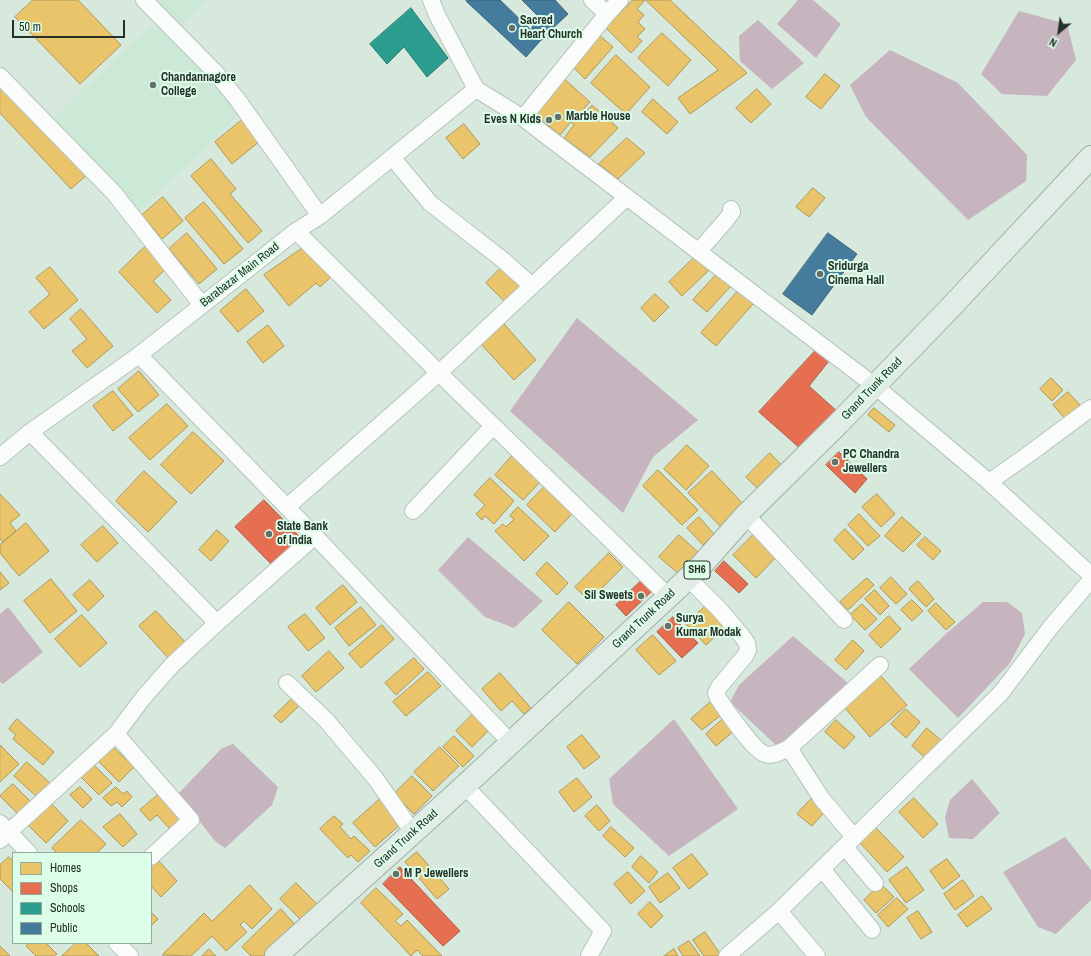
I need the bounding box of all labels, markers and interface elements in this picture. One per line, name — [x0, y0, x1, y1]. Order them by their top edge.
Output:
scale bar — [14, 12, 127, 38]
north arrow — [1039, 12, 1079, 52]
place label: Sacred Heart Church — [520, 14, 582, 42]
text: 50 m — [19, 19, 41, 35]
marker: Sacred Heart Church — [507, 23, 517, 33]
text: N — [1047, 35, 1059, 50]
place label: Chandannagore College — [161, 71, 236, 99]
marker: Chandannagore College — [148, 80, 158, 90]
place label: Marble House — [566, 110, 631, 124]
marker: Marble House — [553, 112, 563, 122]
place label: Eves N Kids — [484, 113, 541, 127]
marker: Eves N Kids — [544, 115, 554, 125]
street label: Barabazar Main Road — [198, 240, 282, 310]
place label: Sridurga Cinema Hall — [828, 260, 884, 288]
marker: Sridurga Cinema Hall — [815, 269, 825, 279]
street label: Grand Trunk Road — [839, 355, 905, 423]
place label: PC Chandra Jewellers — [843, 448, 899, 476]
marker: PC Chandra Jewellers — [830, 457, 840, 467]
place label: State Bank of India — [277, 520, 328, 548]
marker: State Bank of India — [264, 529, 274, 539]
road number: SH6 — [684, 561, 710, 579]
street label: Grand Trunk Road — [609, 586, 679, 652]
place label: Sil Sweets — [584, 589, 633, 603]
marker: Sil Sweets — [636, 591, 646, 601]
place label: Surya Kumar Modak — [676, 612, 741, 640]
marker: Surya Kumar Modak — [663, 621, 673, 631]
street label: Grand Trunk Road — [371, 807, 441, 871]
legend — [12, 852, 152, 944]
text: Homes — [50, 860, 81, 876]
place label: M P Jewellers — [404, 867, 469, 881]
marker: M P Jewellers — [391, 869, 401, 879]
text: Shops — [50, 880, 78, 896]
text: Schools — [50, 900, 85, 916]
text: Public — [50, 920, 77, 936]

